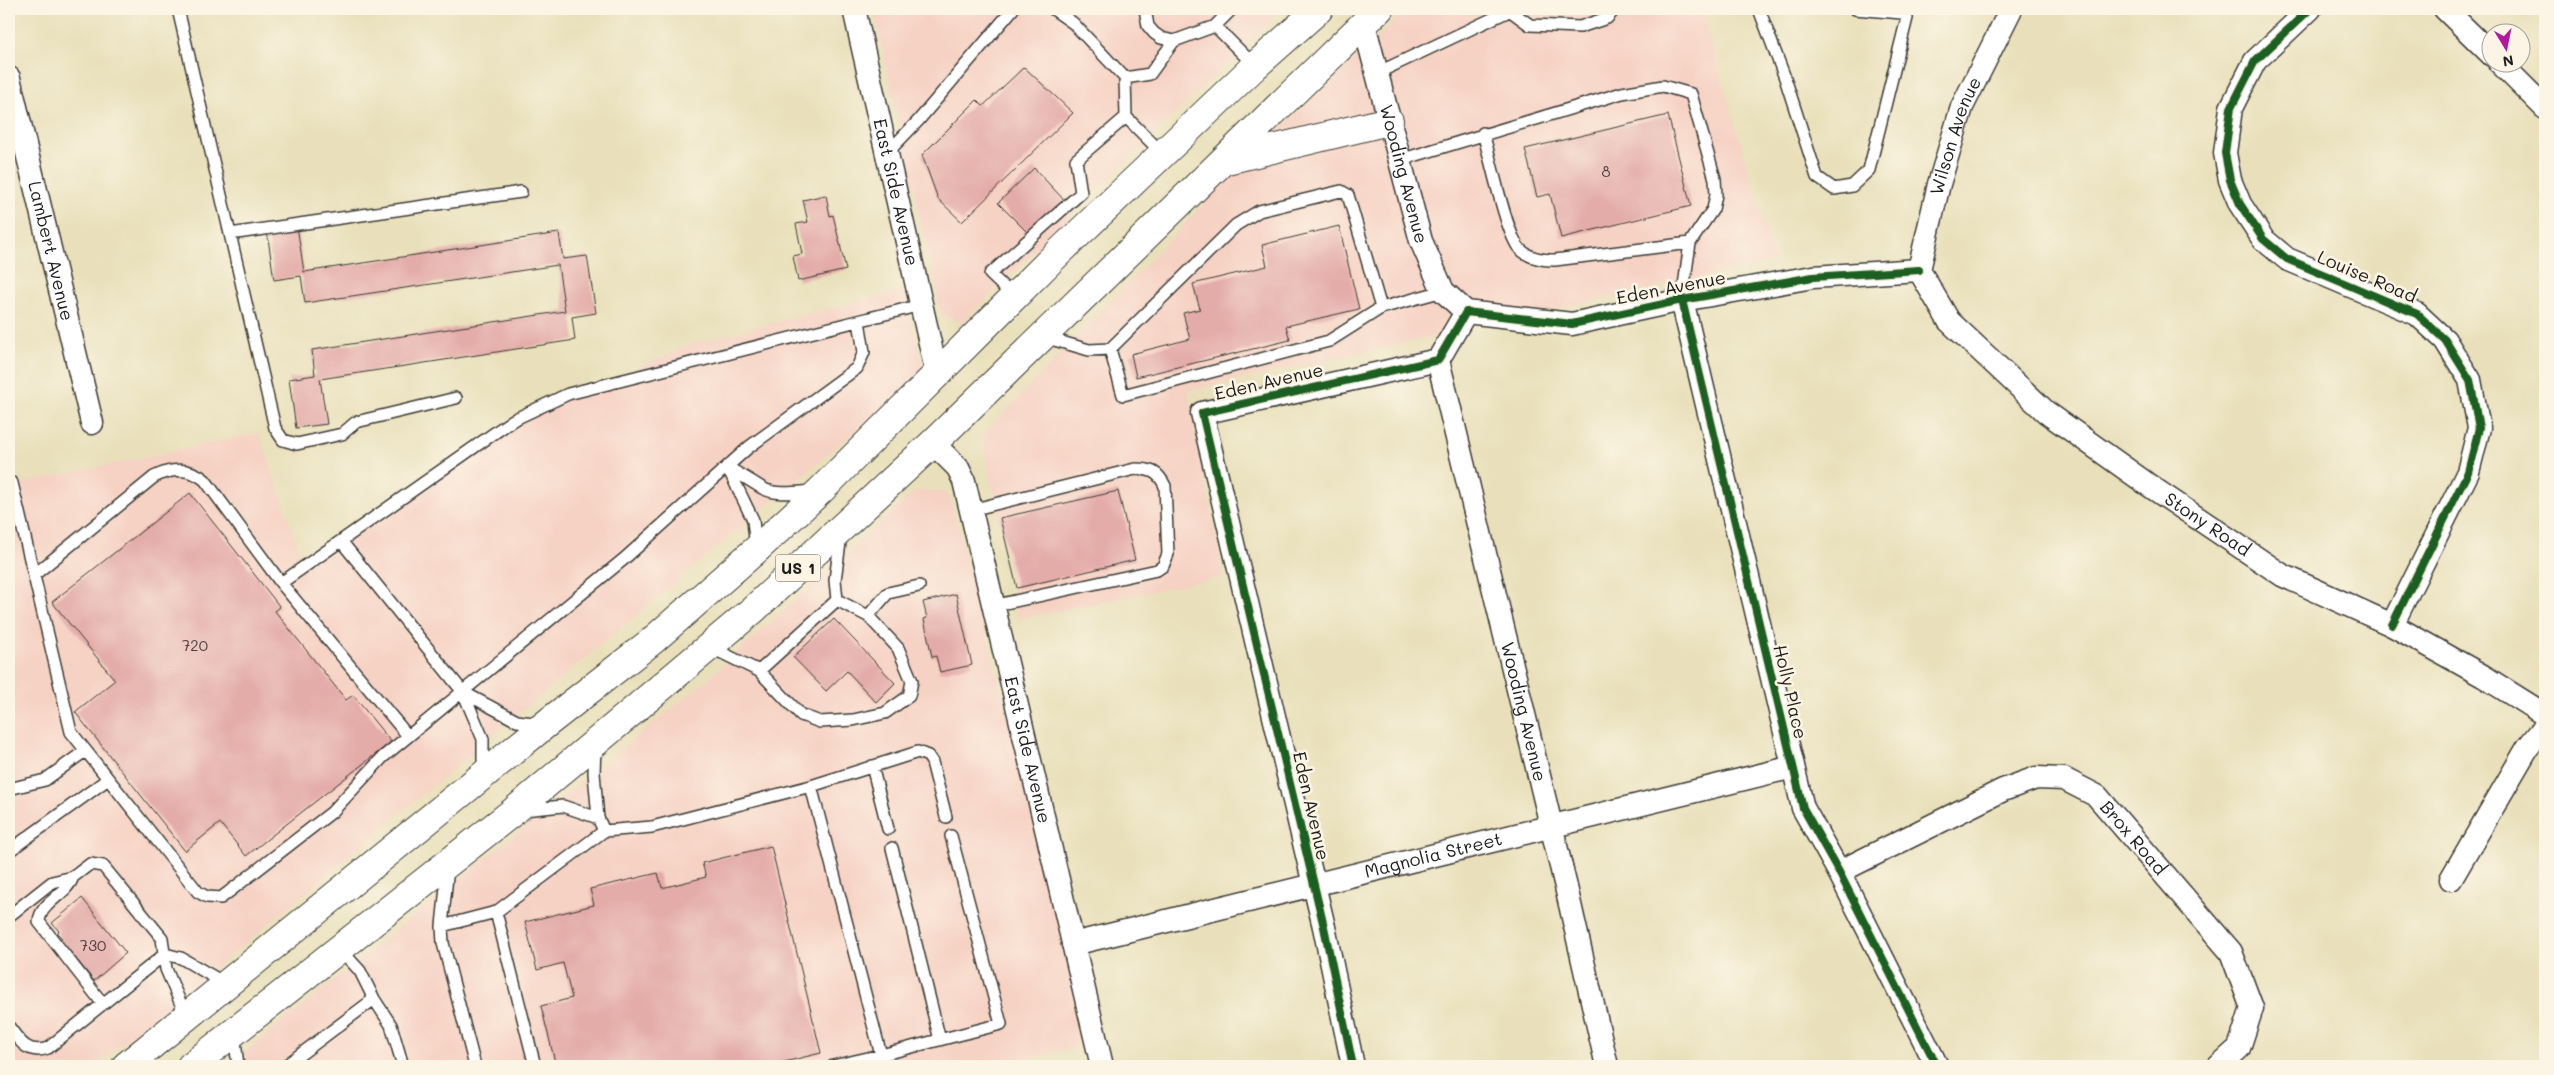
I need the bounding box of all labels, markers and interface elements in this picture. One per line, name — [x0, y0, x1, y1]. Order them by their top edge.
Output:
north arrow — [2482, 22, 2532, 72]
text: N — [2501, 51, 2515, 72]
street label: Wilson Avenue — [1924, 73, 1986, 197]
street label: Wooding Avenue — [1375, 102, 1434, 246]
street label: East Side Avenue — [868, 116, 925, 268]
house number: 8 — [1601, 161, 1611, 181]
street label: Lambert Avenue — [23, 179, 80, 323]
street label: Louise Road — [2314, 244, 2421, 308]
street label: Eden Avenue — [1614, 265, 1728, 309]
street label: Eden Avenue — [1212, 357, 1325, 405]
street label: Stony Road — [2160, 486, 2256, 561]
road number: US 1 — [776, 554, 820, 582]
house number: 720 — [182, 635, 208, 655]
street label: Wooding Avenue — [1496, 639, 1553, 784]
street label: Holly Place — [1768, 642, 1813, 741]
street label: East Side Avenue — [999, 674, 1057, 826]
street label: Eden Avenue — [1288, 749, 1336, 862]
street label: Brox Road — [2095, 795, 2173, 880]
street label: Magnolia Street — [1362, 826, 1504, 883]
house number: 730 — [80, 935, 106, 955]

